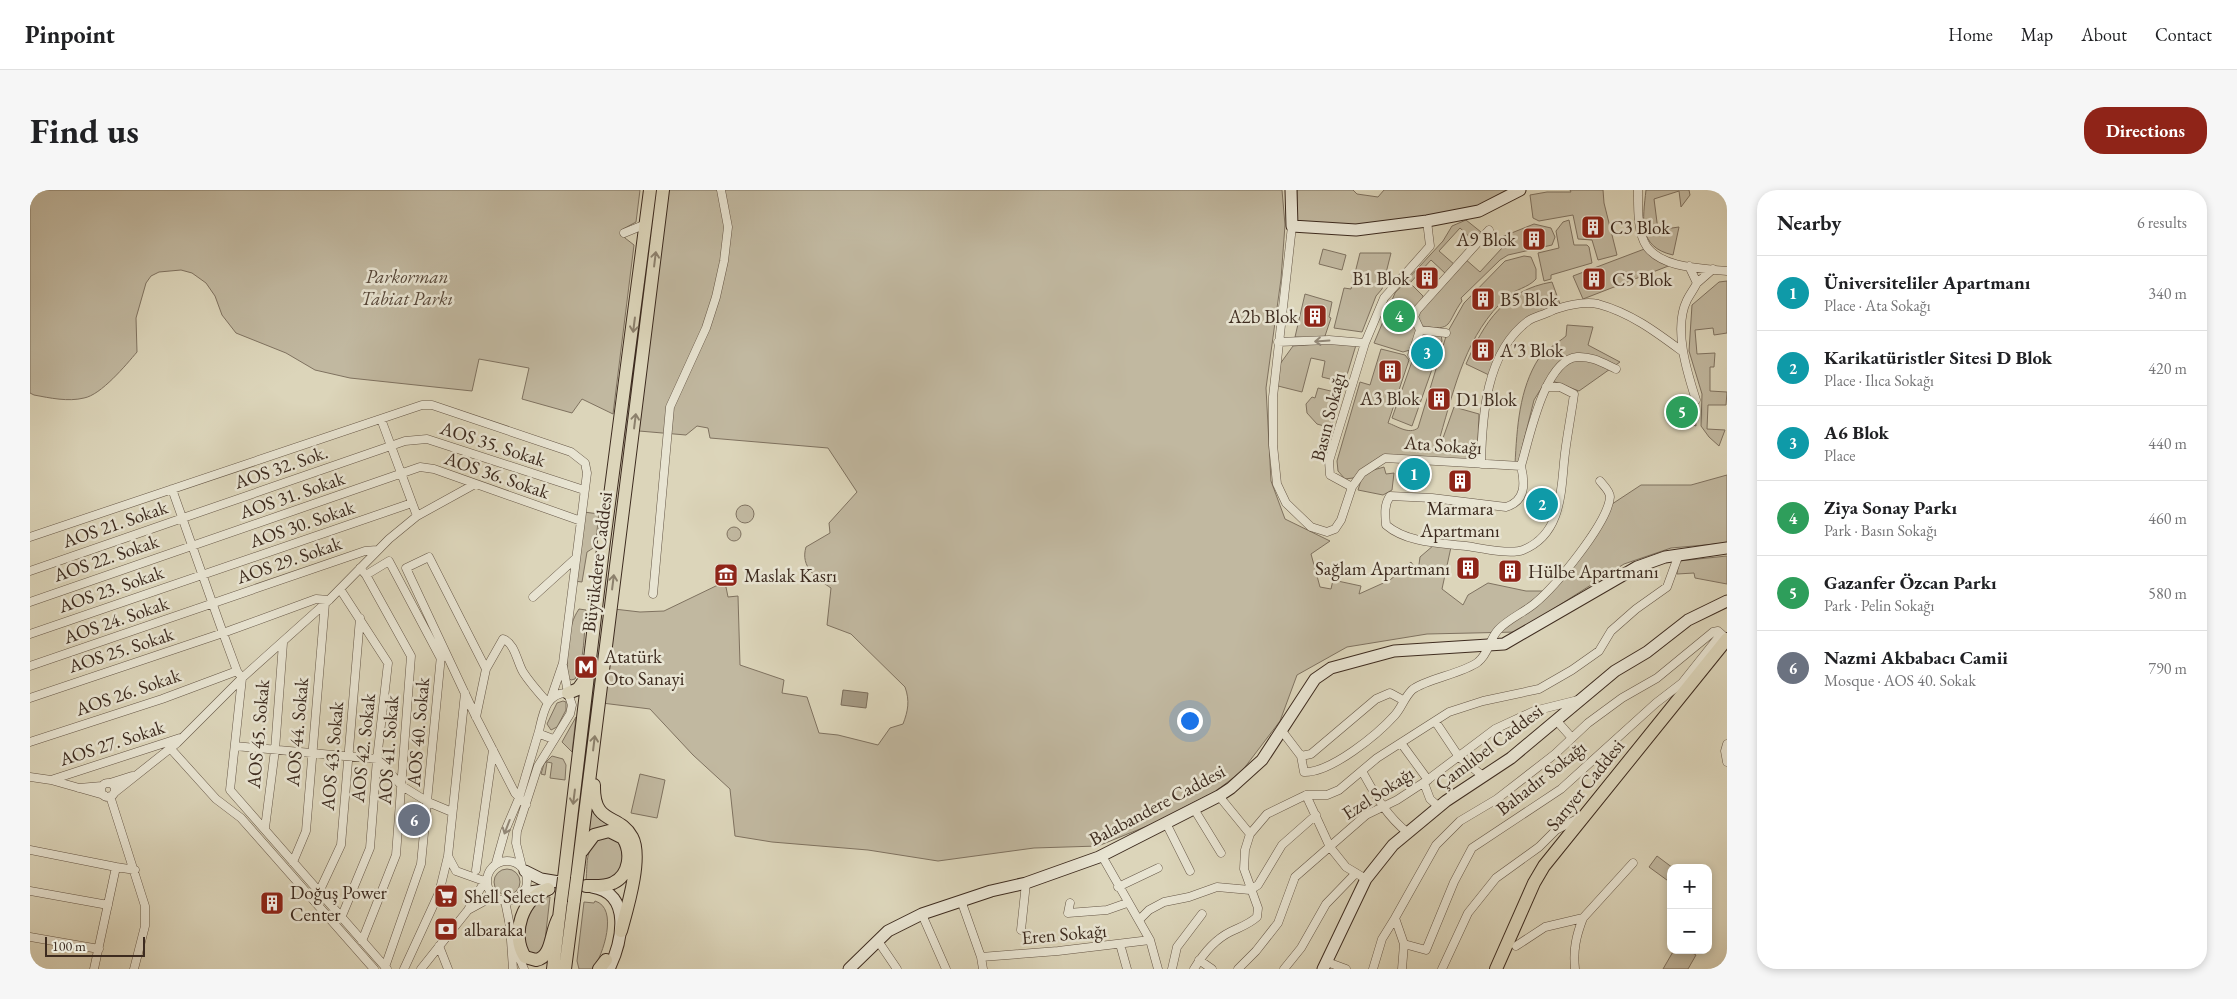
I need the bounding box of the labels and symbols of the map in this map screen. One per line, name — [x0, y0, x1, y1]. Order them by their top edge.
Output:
building icon: C3 Blok — [1580, 214, 1606, 240]
place label: C3 Blok — [1610, 215, 1671, 240]
building icon: A9 Blok — [1521, 226, 1547, 252]
place label: A9 Blok — [1455, 227, 1517, 252]
one-way arrow — [650, 252, 660, 268]
park label: Parkorman Tabiat Parkı — [361, 264, 453, 311]
building icon: B1 Blok — [1414, 265, 1440, 291]
place label: B1 Blok — [1352, 266, 1411, 291]
building icon: C5 Blok — [1581, 266, 1607, 292]
place label: C5 Blok — [1612, 267, 1673, 292]
building icon: B5 Blok — [1470, 286, 1496, 312]
place label: B5 Blok — [1500, 287, 1559, 312]
pin: 4 — [1383, 297, 1415, 335]
building icon: A2b Blok — [1302, 303, 1328, 329]
place label: A2b Blok — [1227, 304, 1299, 329]
one-way arrow — [628, 317, 638, 333]
pin: 3 — [1411, 334, 1443, 372]
one-way arrow — [1314, 336, 1330, 345]
building icon: A'3 Blok — [1470, 337, 1496, 363]
place label: A'3 Blok — [1499, 338, 1565, 363]
building icon: A3 Blok — [1377, 358, 1403, 384]
street label: Basın Sokağı — [1305, 370, 1351, 464]
place label: A3 Blok — [1359, 386, 1421, 411]
building icon: D1 Blok — [1426, 386, 1452, 412]
place label: D1 Blok — [1456, 387, 1518, 412]
pin: 5 — [1666, 393, 1698, 431]
one-way arrow — [630, 413, 640, 429]
street label: AOS 35. Sokak — [436, 415, 550, 473]
street label: Ata Sokağı — [1402, 430, 1483, 460]
street label: AOS 32. Sok. — [230, 439, 331, 495]
street label: AOS 36. Sokak — [440, 445, 554, 505]
pin: 1 — [1398, 455, 1430, 493]
street label: AOS 31. Sokak — [235, 465, 349, 525]
building icon: Marmara Apartmanı — [1447, 468, 1473, 494]
pin: 2 — [1526, 485, 1558, 523]
street label: Büyükdere Caddesi — [576, 490, 618, 634]
street label: AOS 21. Sokak — [58, 494, 172, 554]
street label: AOS 30. Sokak — [245, 494, 359, 554]
place label: Marmara Apartmanı — [1419, 496, 1500, 543]
street label: AOS 22. Sokak — [49, 528, 163, 588]
street label: AOS 29. Sokak — [232, 530, 346, 590]
building icon: Sağlam Apartmanı — [1455, 555, 1481, 581]
place label: Sağlam Apartmanı — [1315, 556, 1450, 581]
building icon: Hülbe Apartmanı — [1497, 558, 1523, 584]
street label: AOS 23. Sokak — [54, 559, 168, 619]
place label: Hülbe Apartmanı — [1528, 559, 1659, 584]
museum icon: Maslak Kasrı — [713, 562, 739, 588]
place label: Maslak Kasrı — [744, 563, 837, 588]
one-way arrow — [608, 574, 618, 590]
street label: AOS 24. Sokak — [59, 590, 173, 650]
street label: AOS 25. Sokak — [64, 621, 178, 679]
place label: Atatürk Oto Sanayi — [603, 644, 685, 691]
metro station icon: Atatürk Oto Sanayi — [573, 654, 599, 680]
street label: AOS 26. Sokak — [71, 662, 185, 722]
street label: AOS 44. Sokak — [280, 675, 314, 789]
street label: AOS 40. Sokak — [401, 675, 435, 789]
street label: AOS 45. Sokak — [241, 677, 275, 791]
street label: AOS 42. Sokak — [345, 691, 381, 805]
street label: AOS 41. Sokak — [372, 693, 404, 806]
street label: Çamlıbel Caddesi — [1430, 698, 1548, 796]
street label: AOS 43. Sokak — [315, 699, 349, 813]
your location — [1177, 708, 1203, 734]
street label: AOS 27. Sokak — [55, 714, 169, 772]
street label: Sarıyer Caddesi — [1540, 734, 1630, 836]
one-way arrow — [589, 735, 599, 751]
street label: Bahadır Sokağı — [1491, 735, 1591, 821]
street label: Balabandere Caddesi — [1084, 758, 1230, 851]
street label: Ezel Sokağı — [1337, 760, 1419, 826]
one-way arrow — [569, 788, 579, 804]
pin: 6 — [398, 801, 430, 839]
one-way arrow — [502, 819, 511, 834]
place label: Doğuş Power Center — [290, 880, 388, 927]
supermarket icon: Shell Select — [433, 883, 459, 909]
place label: Shell Select — [464, 884, 545, 909]
building icon: Doğuş Power Center — [259, 890, 285, 916]
bank icon: albaraka — [433, 916, 459, 942]
place label: albaraka — [464, 917, 524, 942]
street label: Eren Sokağı — [1020, 918, 1108, 950]
scale bar — [45, 934, 145, 957]

